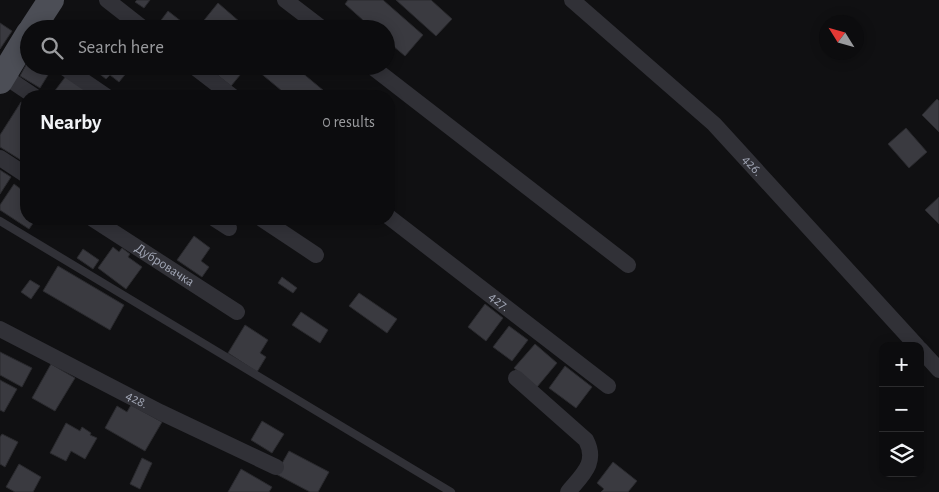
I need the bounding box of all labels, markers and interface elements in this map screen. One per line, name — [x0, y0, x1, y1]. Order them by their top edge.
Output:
north arrow — [819, 15, 864, 60]
search box — [20, 20, 395, 75]
icon: search — [38, 34, 66, 62]
text: Search here — [78, 38, 164, 57]
text: Nearby — [40, 112, 101, 133]
text: 0 results — [322, 114, 375, 130]
street label: 426. — [739, 152, 765, 179]
street label: Дубровачка — [132, 241, 197, 290]
street label: 427. — [486, 290, 512, 314]
map controls — [879, 342, 924, 477]
button: + — [879, 342, 924, 387]
button: − — [879, 387, 924, 432]
street label: 428. — [123, 388, 150, 411]
button: layers — [879, 432, 924, 477]

